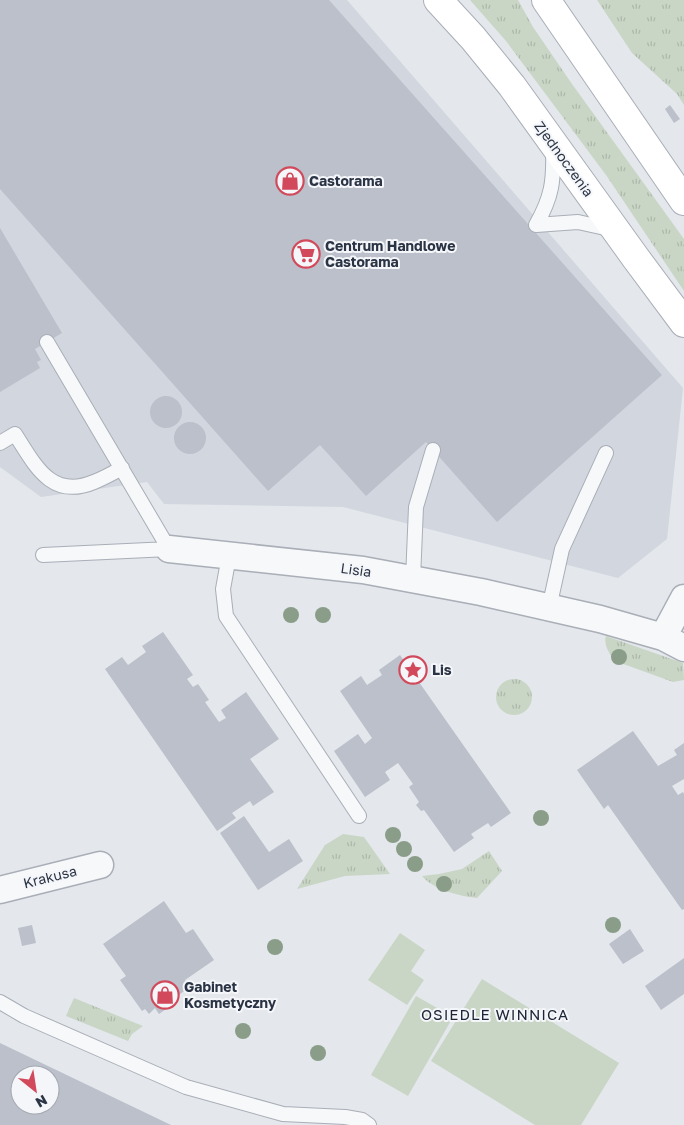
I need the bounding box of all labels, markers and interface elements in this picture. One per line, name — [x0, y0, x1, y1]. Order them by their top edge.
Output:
street label: Zjednoczenia — [531, 118, 597, 200]
shop icon: Castorama — [275, 166, 305, 196]
place label: Castorama — [309, 172, 383, 189]
place label: Centrum Handlowe Castorama — [325, 237, 455, 270]
supermarket icon: Centrum Handlowe Castorama — [291, 239, 321, 269]
street label: Lisia — [340, 559, 373, 580]
place icon: Lis — [398, 655, 428, 685]
place label: Lis — [432, 661, 452, 678]
street label: Krakusa — [21, 862, 78, 891]
place label: Gabinet Kosmetyczny — [184, 978, 277, 1011]
shop icon: Gabinet Kosmetyczny — [150, 980, 180, 1010]
district label: OSIEDLE WINNICA — [421, 1005, 569, 1023]
north arrow — [10, 1065, 60, 1115]
text: N — [33, 1092, 51, 1112]

